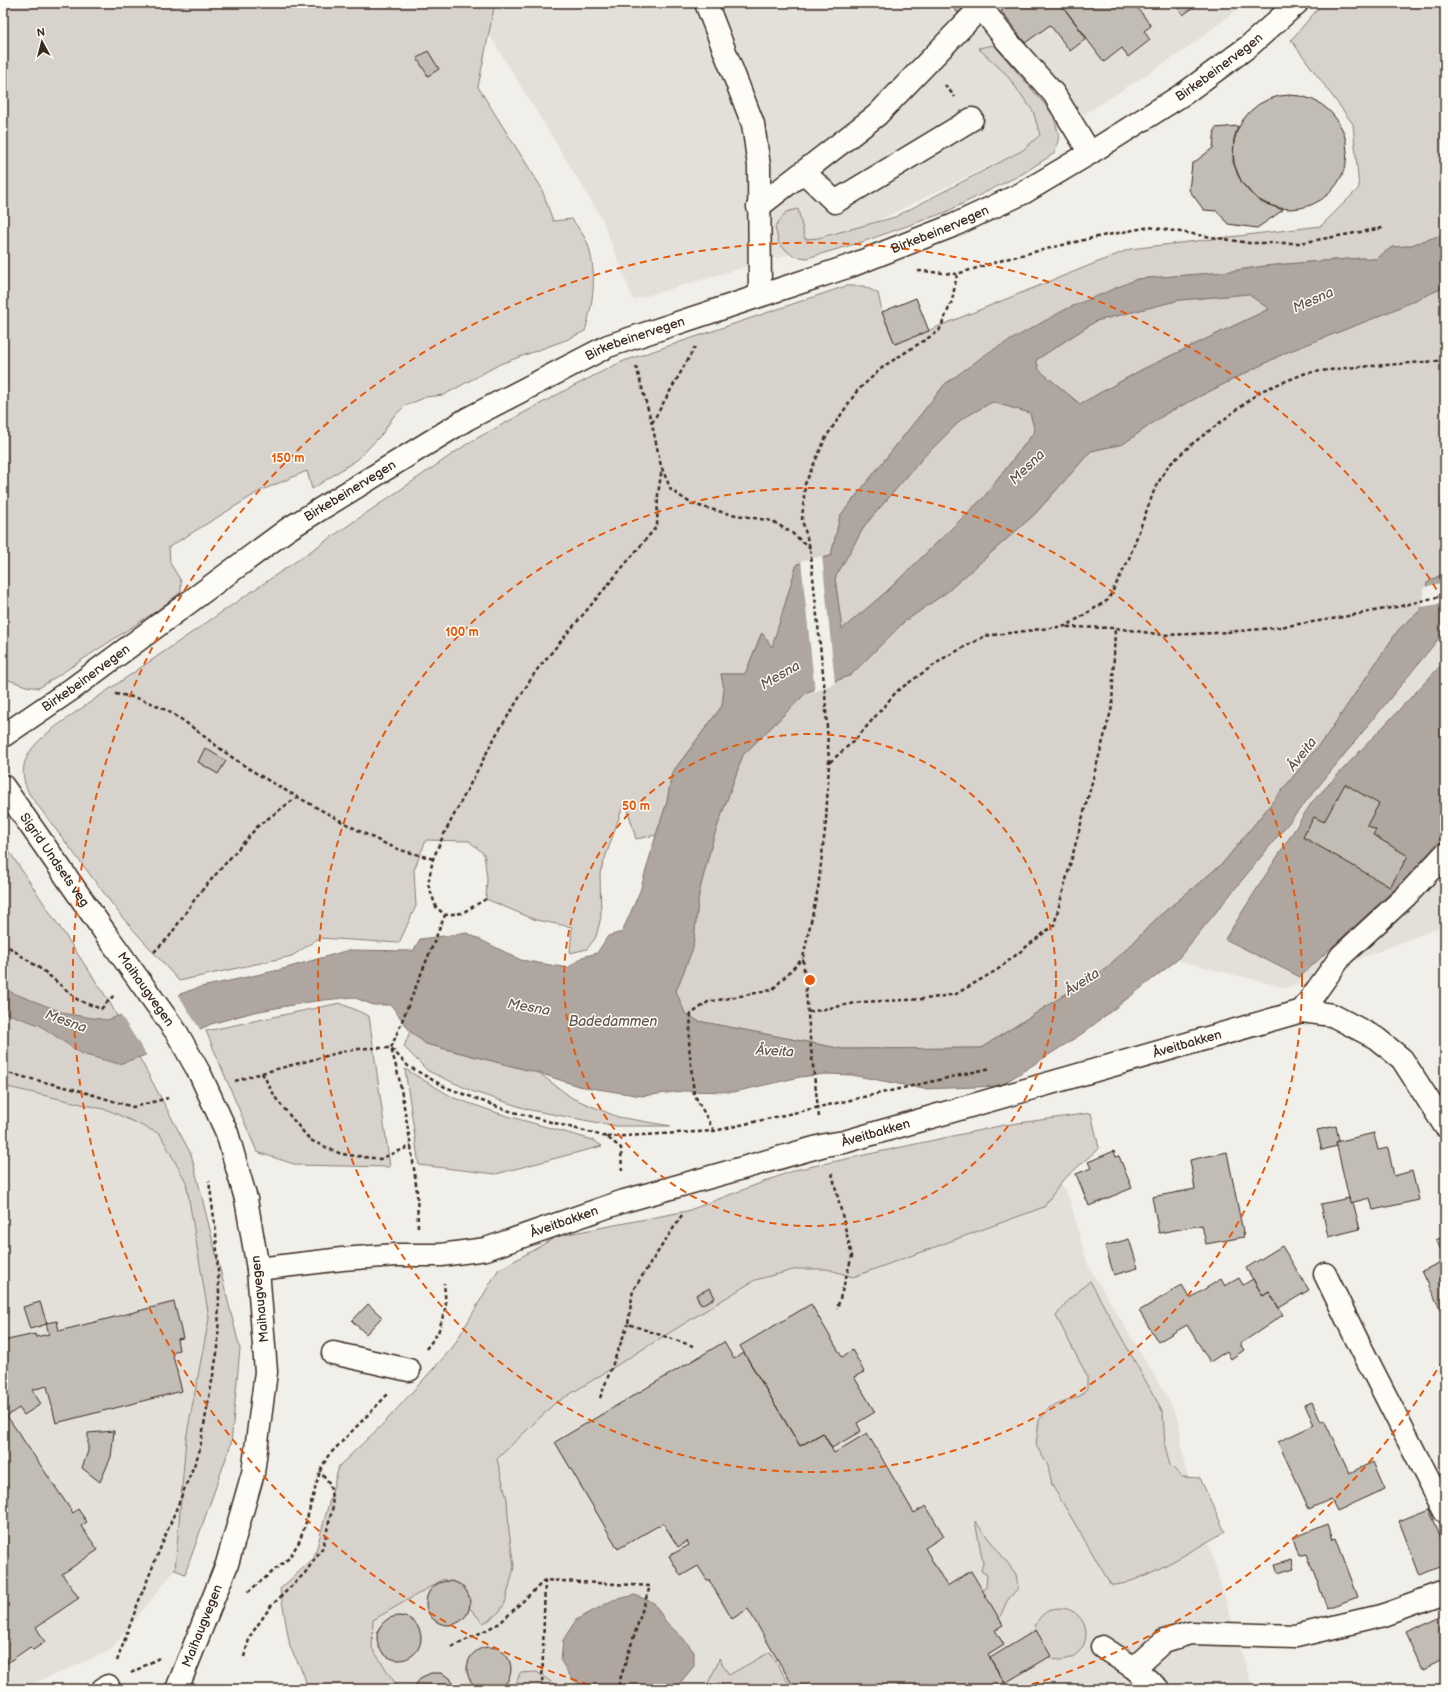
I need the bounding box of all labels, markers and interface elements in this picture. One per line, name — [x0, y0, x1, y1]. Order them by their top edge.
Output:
north arrow — [22, 22, 62, 62]
text: N — [36, 26, 46, 40]
street label: Birkebeinervegen — [1173, 30, 1266, 105]
street label: Birkebeinervegen — [889, 202, 991, 257]
water label: Mesna — [1290, 283, 1336, 316]
street label: Birkebeinervegen — [583, 313, 687, 364]
water label: Mesna — [1006, 446, 1048, 488]
text: 150 m — [272, 451, 304, 466]
street label: Birkebeinervegen — [301, 457, 399, 525]
text: 100 m — [445, 625, 479, 640]
street label: Birkebeinervegen — [39, 641, 133, 715]
water label: Mesna — [757, 657, 803, 693]
water label: Åveita — [1282, 733, 1320, 775]
text: 50 m — [622, 799, 650, 814]
street label: Sigrid Undsets veg — [16, 810, 93, 910]
street label: Maihaugvegen — [114, 949, 178, 1029]
water label: Åveita — [1060, 964, 1103, 1000]
centre of rings — [803, 973, 817, 987]
water label: Mesna — [506, 995, 552, 1019]
water label: Mesna — [43, 1006, 89, 1036]
water label: Badedammen — [569, 1013, 658, 1030]
street label: Åveitbakken — [1151, 1026, 1223, 1061]
water label: Åveita — [755, 1040, 795, 1060]
street label: Åveitbakken — [839, 1116, 912, 1150]
street label: Åveitbakken — [528, 1203, 600, 1241]
street label: Maihaugvegen — [247, 1255, 273, 1343]
street label: Maihaugvegen — [179, 1582, 226, 1669]

